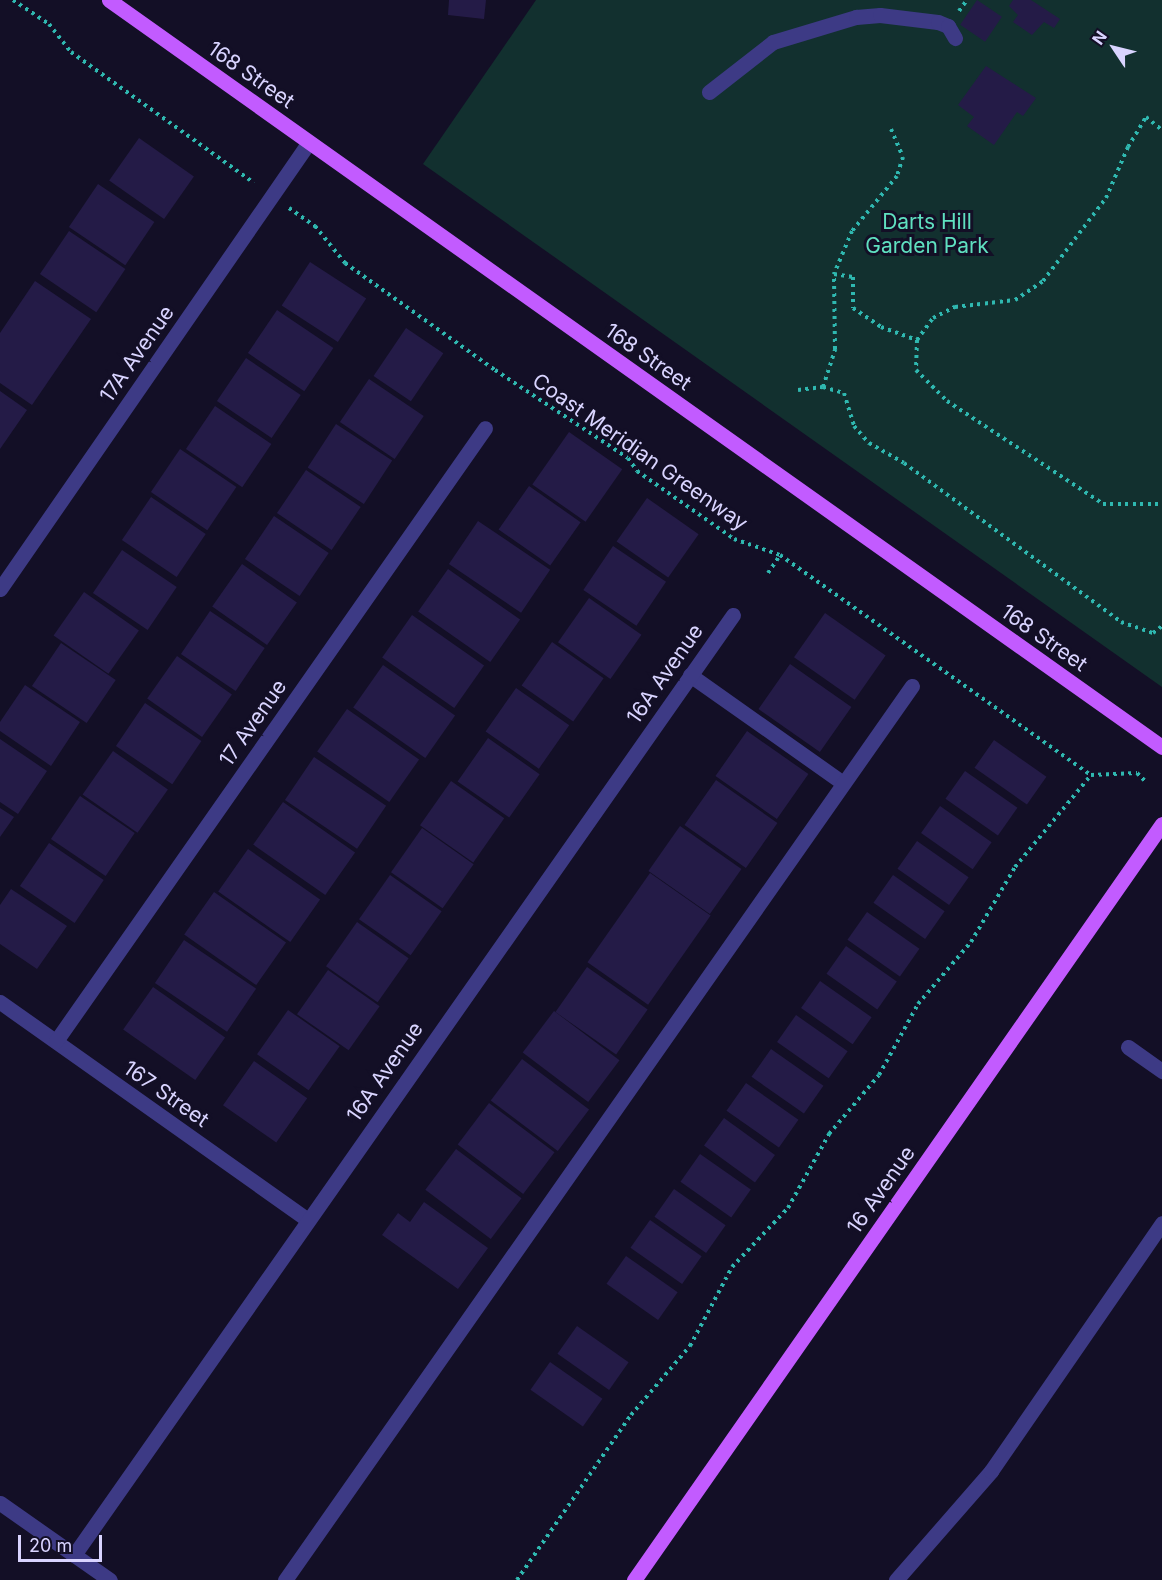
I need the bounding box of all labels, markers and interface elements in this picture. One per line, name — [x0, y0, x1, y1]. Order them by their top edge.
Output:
north arrow — [1084, 18, 1144, 78]
text: N — [1088, 27, 1111, 48]
street label: 168 Street — [203, 36, 299, 114]
park label: Darts Hill Garden Park — [865, 209, 989, 259]
street label: 17A Avenue — [94, 301, 180, 407]
street label: 168 Street — [600, 318, 696, 396]
street label: Coast Meridian Greenway — [528, 368, 752, 536]
street label: 168 Street — [996, 599, 1092, 677]
street label: 16A Avenue — [621, 619, 709, 729]
street label: 17 Avenue — [214, 675, 292, 771]
street label: 16A Avenue — [341, 1017, 429, 1127]
street label: 167 Street — [118, 1055, 214, 1133]
street label: 16 Avenue — [842, 1141, 920, 1239]
scale bar — [21, 1523, 105, 1561]
text: 20 m — [29, 1535, 72, 1556]

